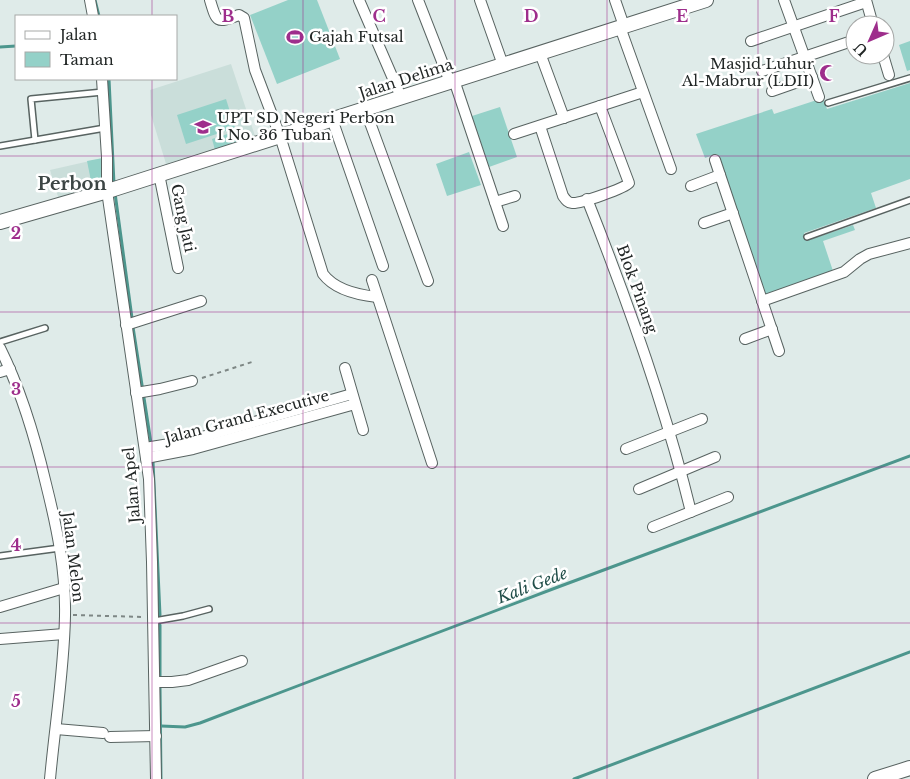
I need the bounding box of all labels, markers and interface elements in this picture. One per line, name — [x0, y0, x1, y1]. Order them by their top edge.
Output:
text: B — [222, 6, 235, 26]
text: C — [372, 6, 386, 26]
text: D — [524, 6, 538, 26]
text: E — [676, 6, 688, 26]
text: F — [828, 6, 840, 26]
legend — [15, 15, 178, 80]
north arrow — [845, 15, 895, 65]
text: Jalan — [58, 25, 97, 44]
sports icon: Gajah Futsal — [285, 27, 305, 47]
place label: Gajah Futsal — [309, 27, 404, 46]
text: U — [850, 38, 872, 60]
text: Taman — [60, 50, 114, 69]
street label: Jalan Delima — [354, 54, 456, 103]
place label: Masjid Luhur Al-Mabrur (LDII) — [681, 54, 815, 90]
mosque icon: Masjid Luhur Al-Mabrur (LDII) — [818, 63, 838, 83]
place label: UPT SD Negeri Perbon I No. 36 Tuban — [217, 108, 395, 144]
school or university icon: UPT SD Negeri Perbon I No. 36 Tuban — [193, 117, 213, 137]
district label: Perbon — [37, 173, 107, 195]
street label: Gang Jati — [167, 182, 200, 254]
text: 2 — [11, 223, 21, 243]
street label: Blok Pinang — [613, 242, 663, 337]
text: 3 — [11, 379, 21, 399]
street label: Jalan Grand Executive — [161, 385, 331, 448]
street label: Jalan Apel — [119, 446, 144, 526]
street label: Jalan Melon — [58, 509, 88, 603]
text: 4 — [11, 535, 21, 555]
water label: Kali Gede — [493, 562, 571, 608]
text: 5 — [11, 691, 21, 711]

